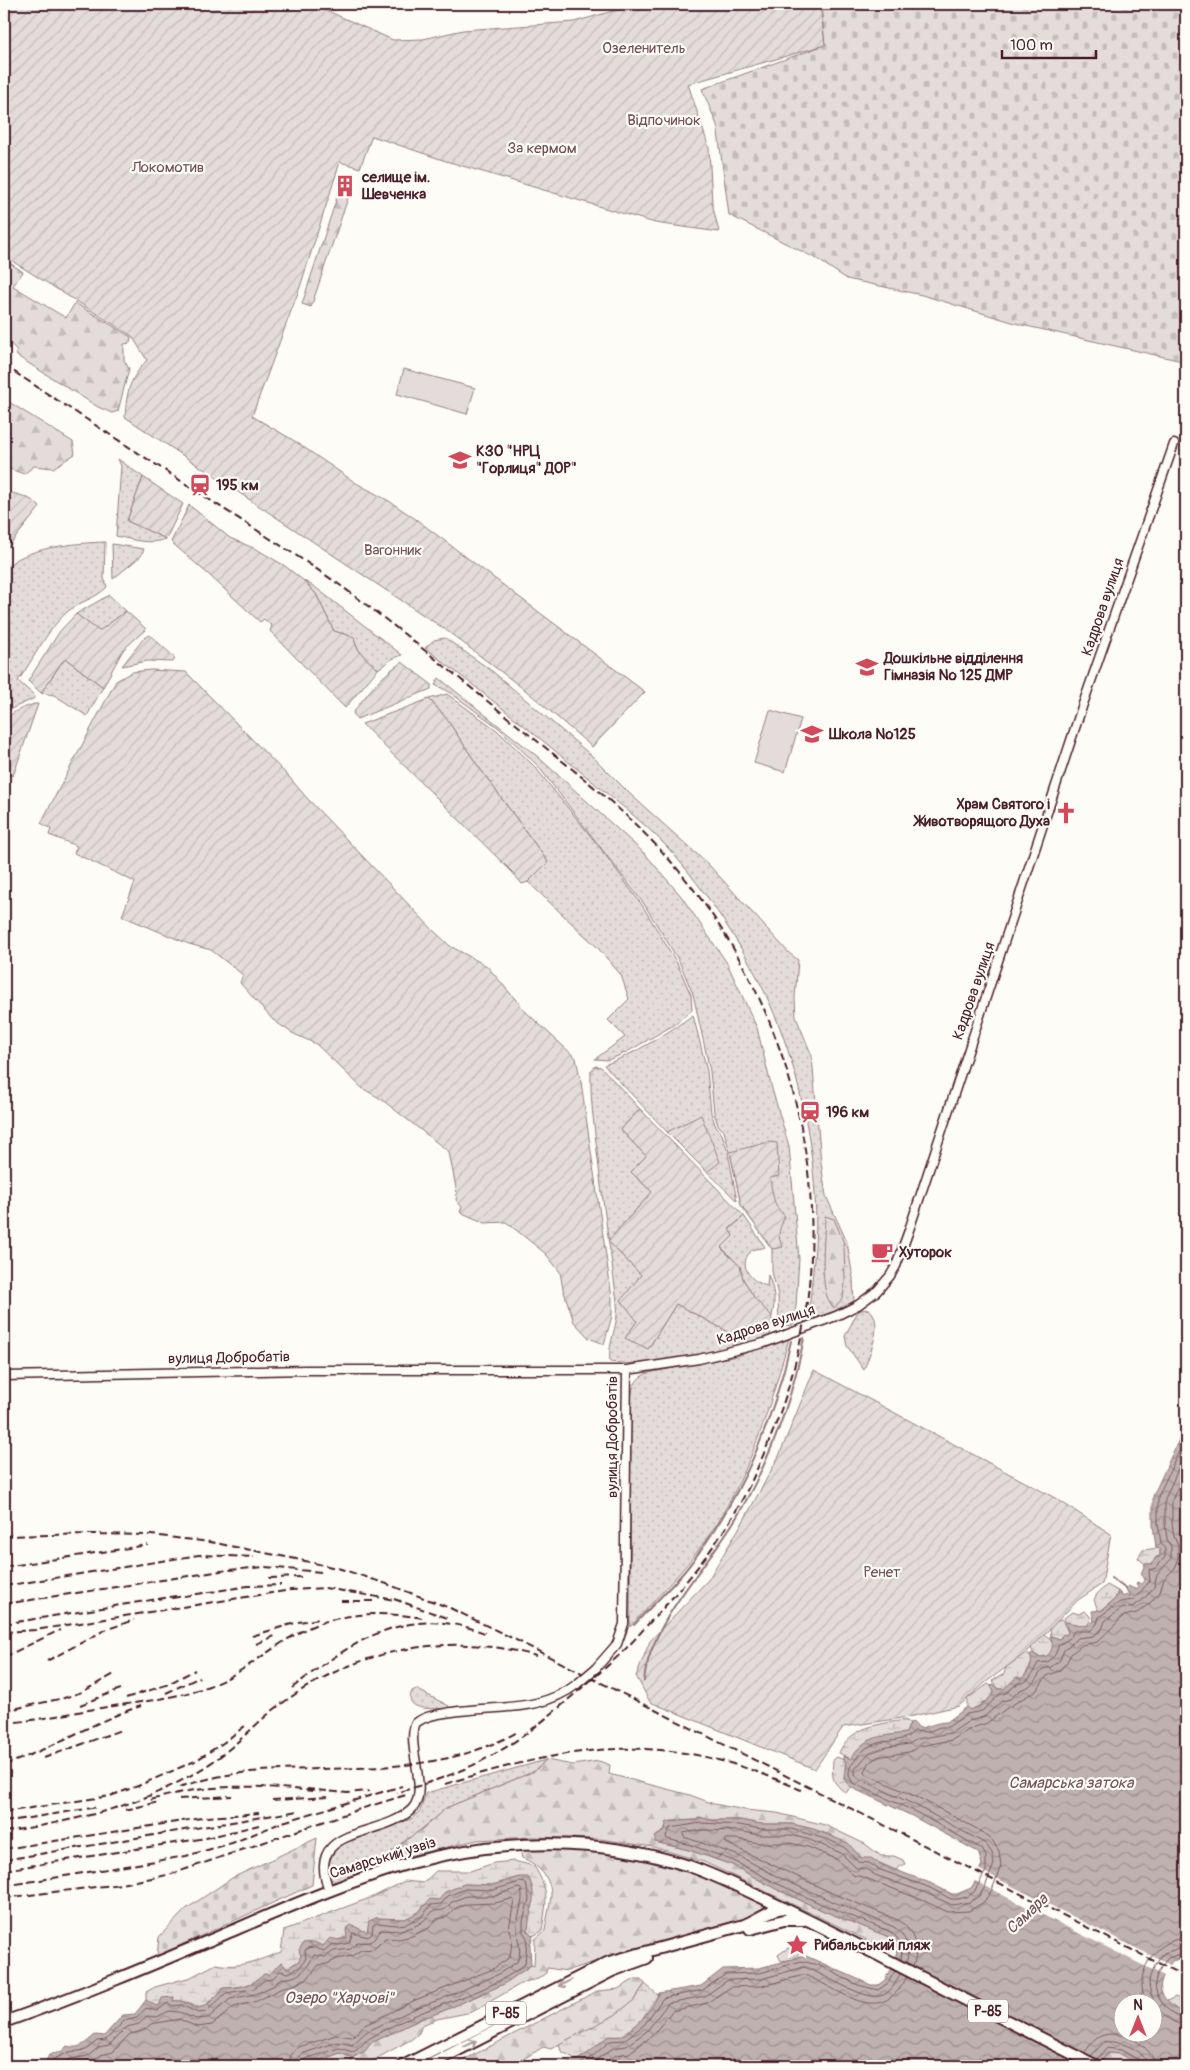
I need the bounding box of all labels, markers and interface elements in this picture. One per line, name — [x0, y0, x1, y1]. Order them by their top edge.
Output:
scale bar — [1002, 28, 1096, 60]
text: 100 m — [1010, 36, 1053, 55]
park label: Озеленитель — [602, 39, 686, 58]
park label: Відпочинок — [627, 111, 701, 130]
park label: За кермом — [507, 139, 577, 158]
park label: Локомотив — [131, 158, 204, 177]
place label: селище ім. Шевченка — [361, 168, 430, 204]
building icon: селище ім. Шевченка — [332, 173, 358, 199]
place label: КЗО "НРЦ "Горлиця" ДОР" — [476, 442, 577, 478]
school or university icon: КЗО "НРЦ "Горлиця" ДОР" — [447, 447, 473, 473]
station icon: 195 км — [187, 472, 213, 498]
place label: 195 км — [216, 476, 259, 495]
park label: Вагонник — [364, 541, 422, 560]
street label: Кадрова вулиця — [1077, 556, 1129, 658]
place label: Дошкільне відділення Гімназія № 125 ДМР — [883, 649, 1023, 685]
school or university icon: Дошкільне відділення Гімназія № 125 ДМР — [854, 654, 880, 680]
school or university icon: Школа №125 — [799, 721, 825, 747]
place label: Школа №125 — [828, 725, 916, 744]
place label: Храм Святого і Животворящого Духа — [912, 795, 1050, 831]
church icon: Храм Святого і Животворящого Духа — [1053, 800, 1079, 826]
street label: Кадрова вулиця — [948, 940, 1000, 1042]
station icon: 196 км — [797, 1099, 823, 1125]
place label: 196 км — [826, 1103, 869, 1122]
cafe icon: Хуторок — [869, 1239, 895, 1265]
place label: Хуторок — [899, 1243, 952, 1262]
street label: Кадрова вулиця — [714, 1300, 818, 1350]
street label: вулиця Добробатів — [168, 1347, 290, 1369]
street label: вулиця Добробатів — [603, 1376, 622, 1498]
park label: Ренет — [863, 1563, 901, 1582]
water label: Самарська затока — [1009, 1773, 1135, 1793]
street label: Самарський узвіз — [327, 1833, 439, 1883]
water label: Самара — [1002, 1888, 1053, 1938]
place icon: Рибальський пляж — [784, 1932, 810, 1958]
place label: Рибальський пляж — [814, 1936, 930, 1955]
one-way arrow — [558, 1979, 573, 1988]
water label: Озеро "Харчові" — [284, 1988, 395, 2008]
north arrow — [1112, 1992, 1162, 2042]
text: N — [1133, 1997, 1143, 2014]
road number: Р-85 — [968, 2000, 1008, 2022]
road number: Р-85 — [486, 2002, 526, 2025]
one-way arrow — [462, 2039, 477, 2048]

